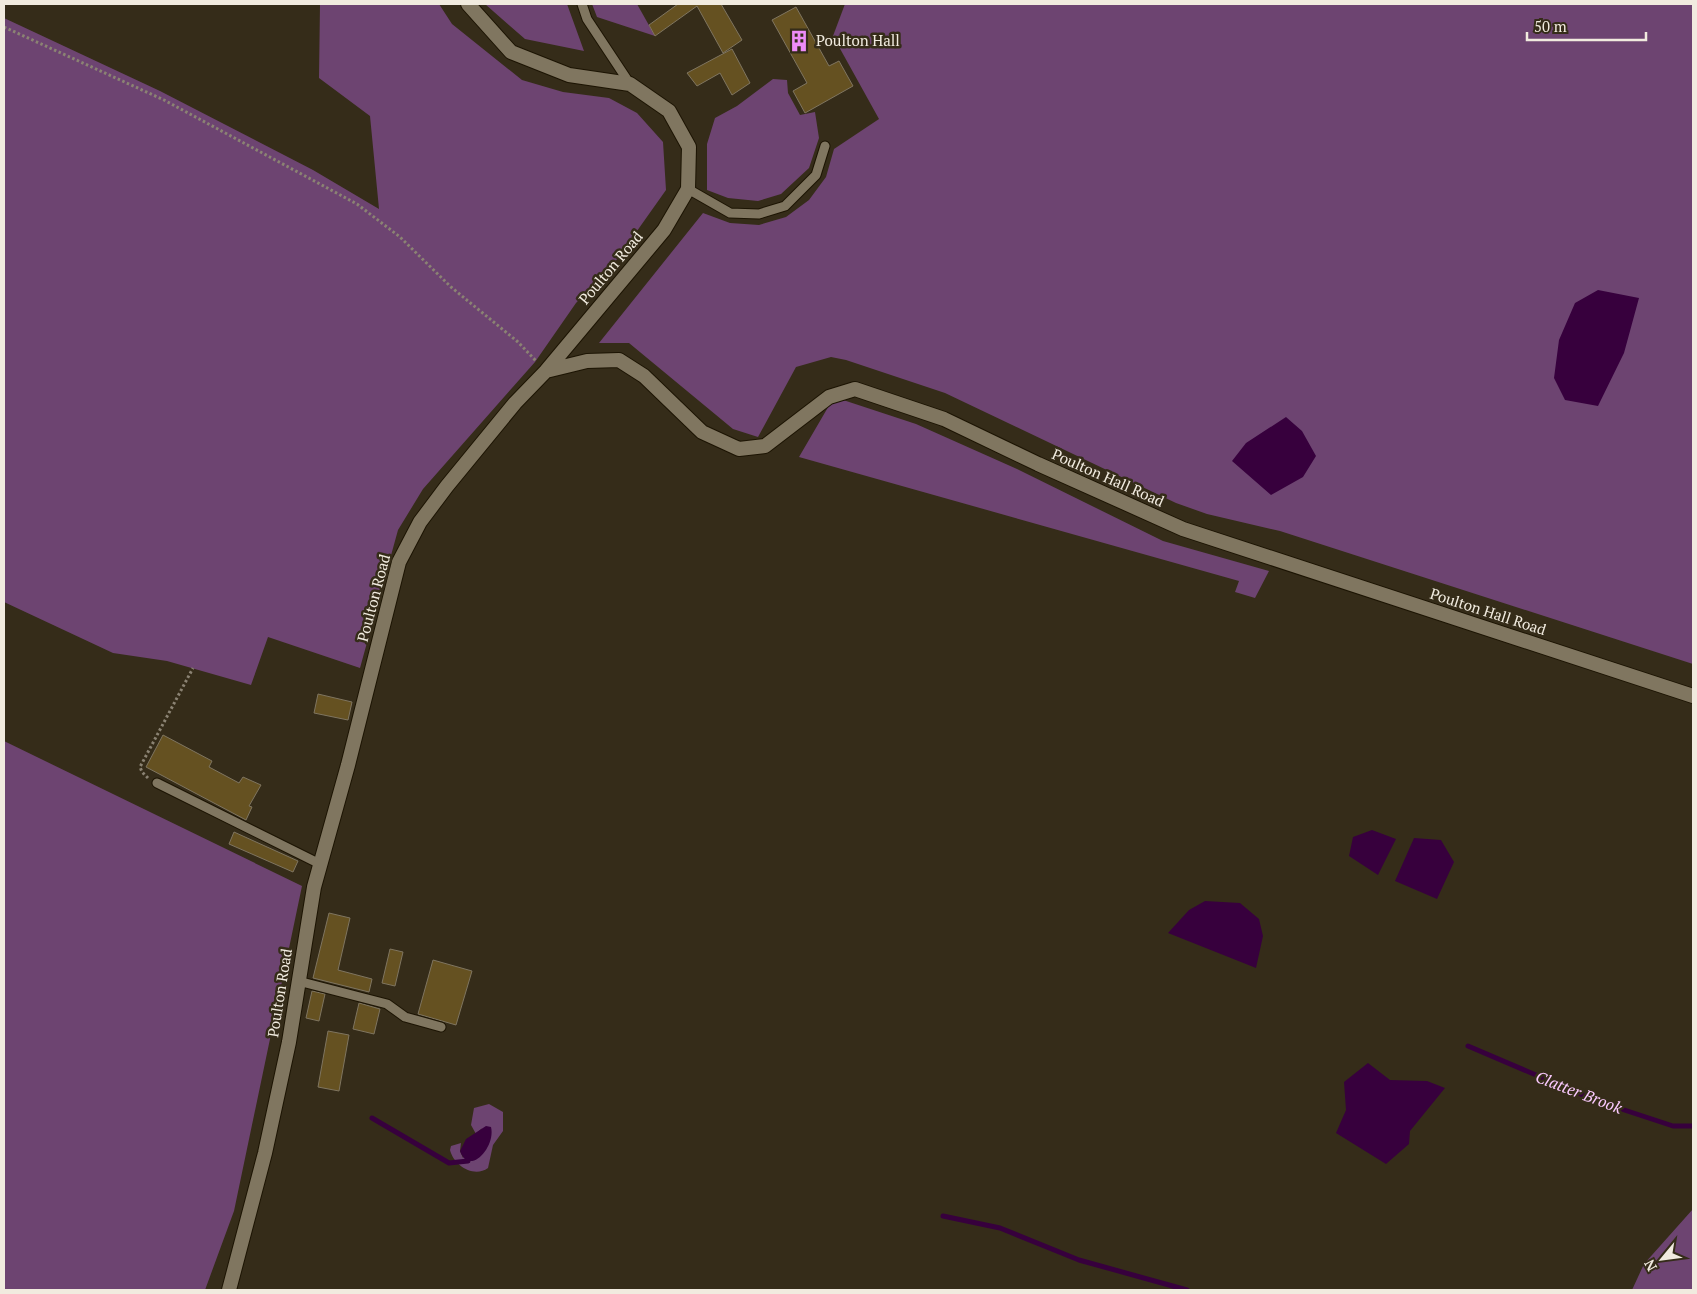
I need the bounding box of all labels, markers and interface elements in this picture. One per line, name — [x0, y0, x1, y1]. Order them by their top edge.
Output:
scale bar — [1527, 10, 1646, 42]
text: 50 m — [1534, 16, 1567, 36]
building icon: Poulton Hall — [786, 28, 812, 54]
place label: Poulton Hall — [816, 30, 900, 50]
street label: Poulton Road — [574, 227, 647, 308]
street label: Poulton Hall Road — [1049, 443, 1168, 511]
street label: Poulton Road — [352, 552, 394, 644]
street label: Poulton Hall Road — [1428, 583, 1549, 639]
street label: Poulton Road — [262, 947, 296, 1039]
water label: Clatter Brook — [1533, 1065, 1626, 1119]
north arrow — [1637, 1234, 1687, 1284]
text: N — [1639, 1256, 1661, 1275]

